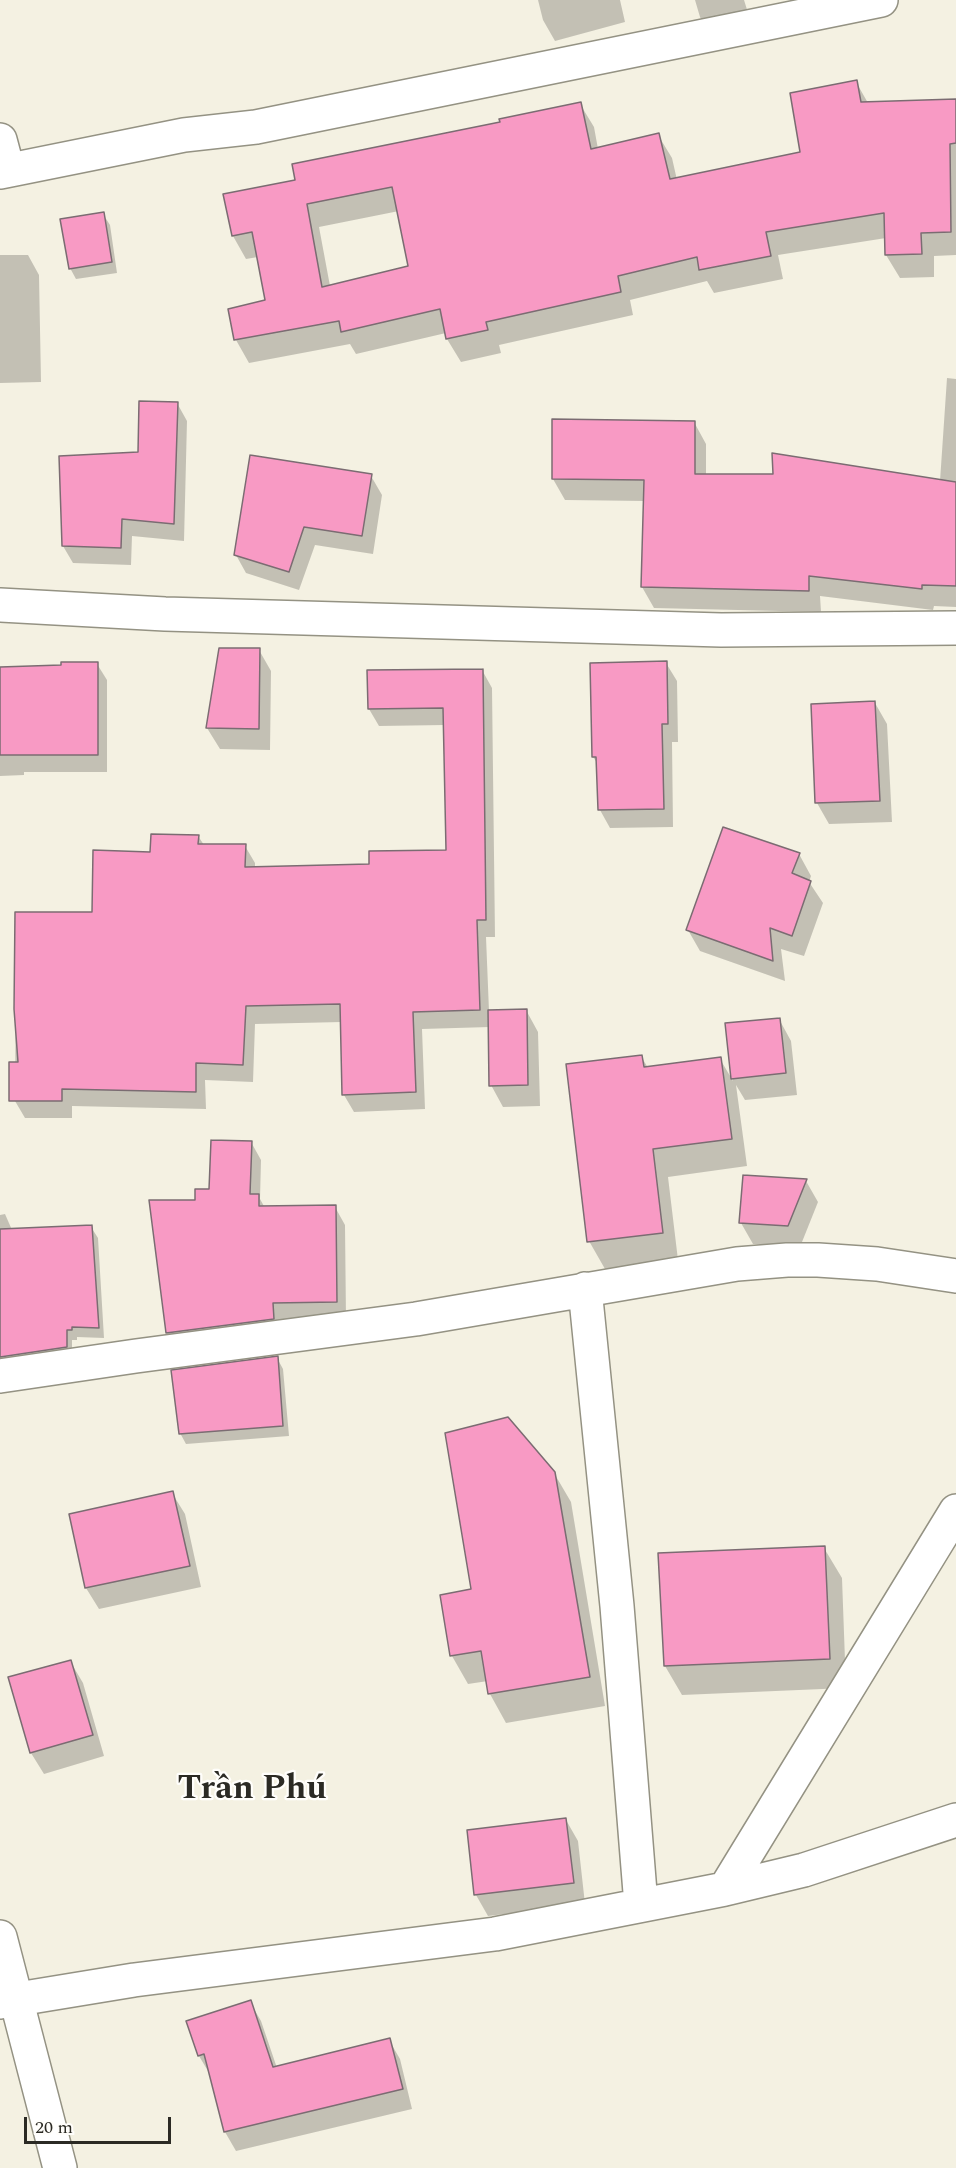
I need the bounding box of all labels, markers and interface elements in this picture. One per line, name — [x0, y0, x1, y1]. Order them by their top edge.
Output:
district label: Trần Phú — [178, 1771, 326, 1811]
scale bar — [27, 2105, 174, 2143]
text: 20 m — [35, 2114, 73, 2141]

